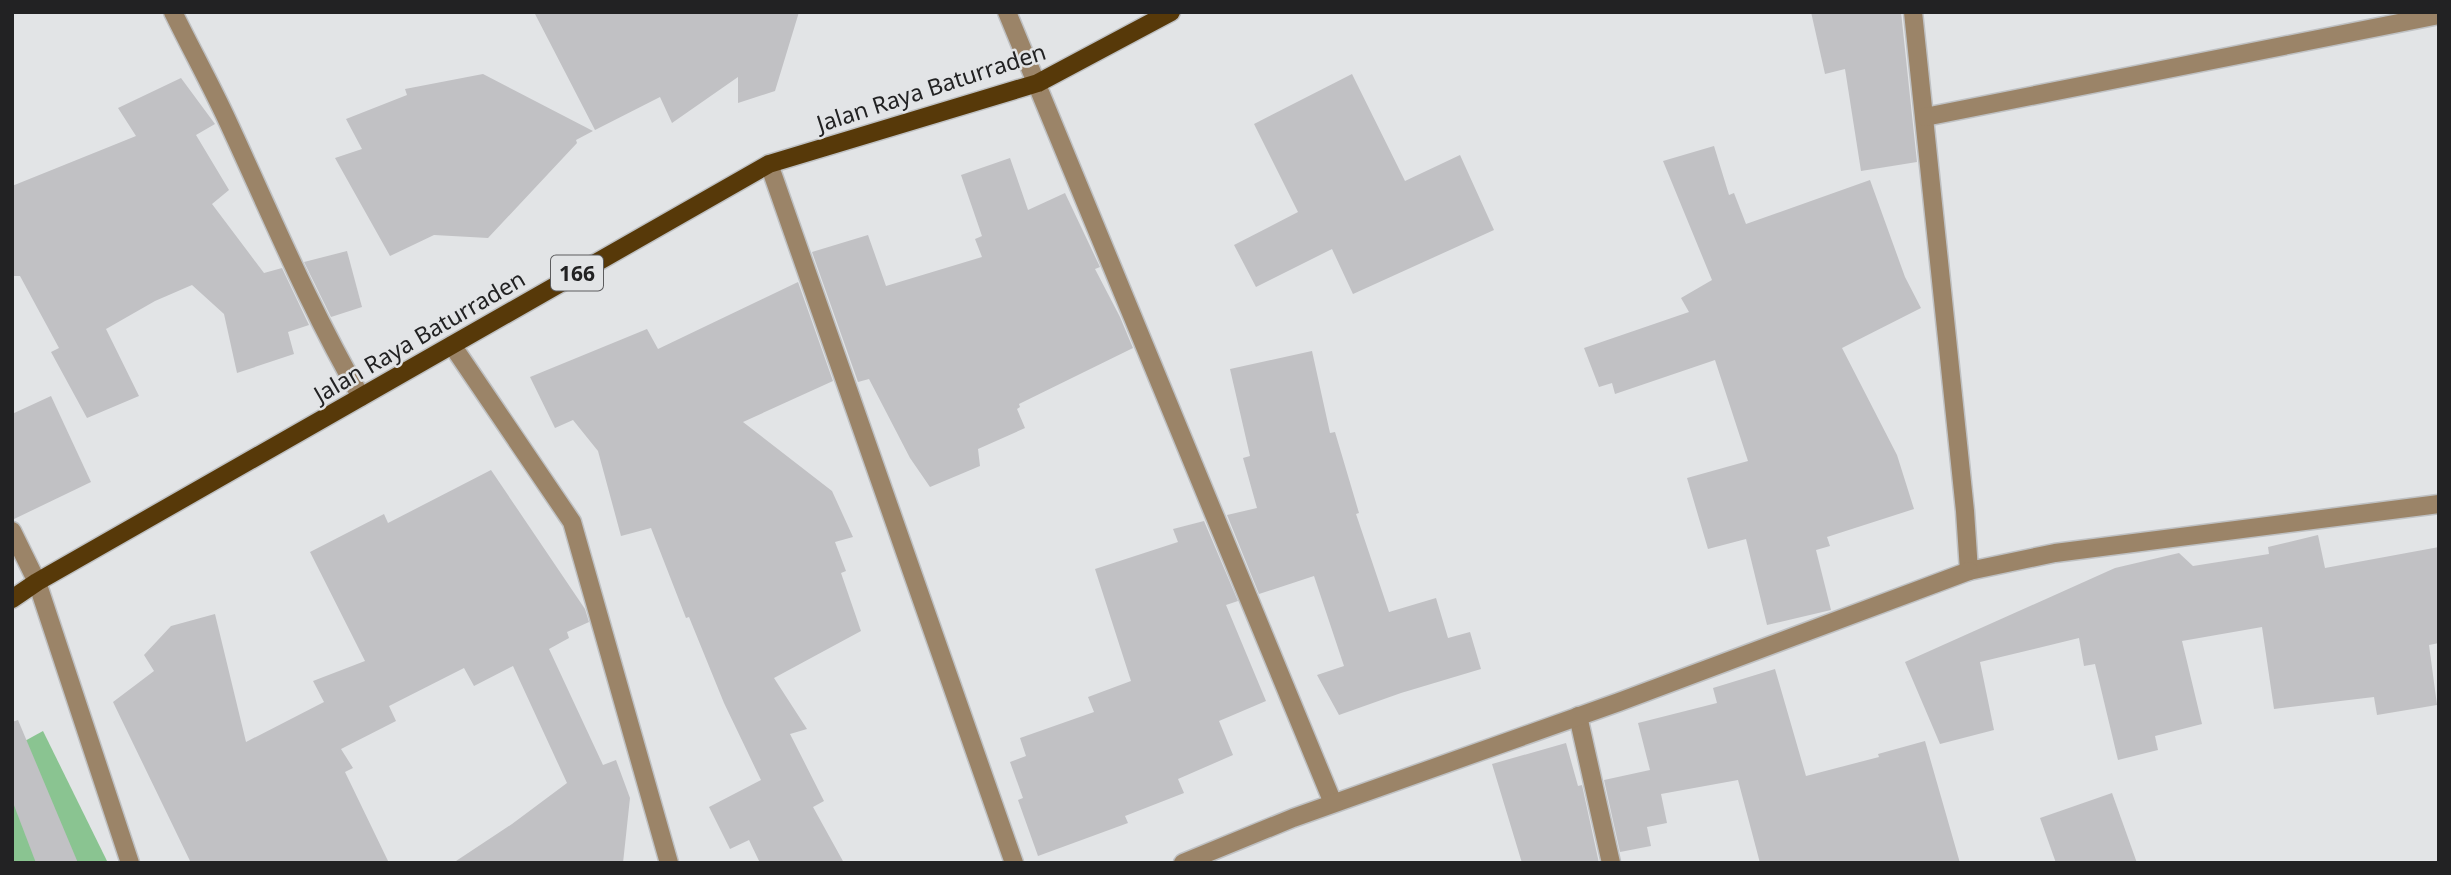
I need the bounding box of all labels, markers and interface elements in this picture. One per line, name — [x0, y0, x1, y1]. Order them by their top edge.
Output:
street label: Jalan Raya Baturraden — [810, 35, 1050, 140]
road number: 166 — [551, 256, 603, 290]
street label: Jalan Raya Baturraden — [306, 262, 531, 411]

